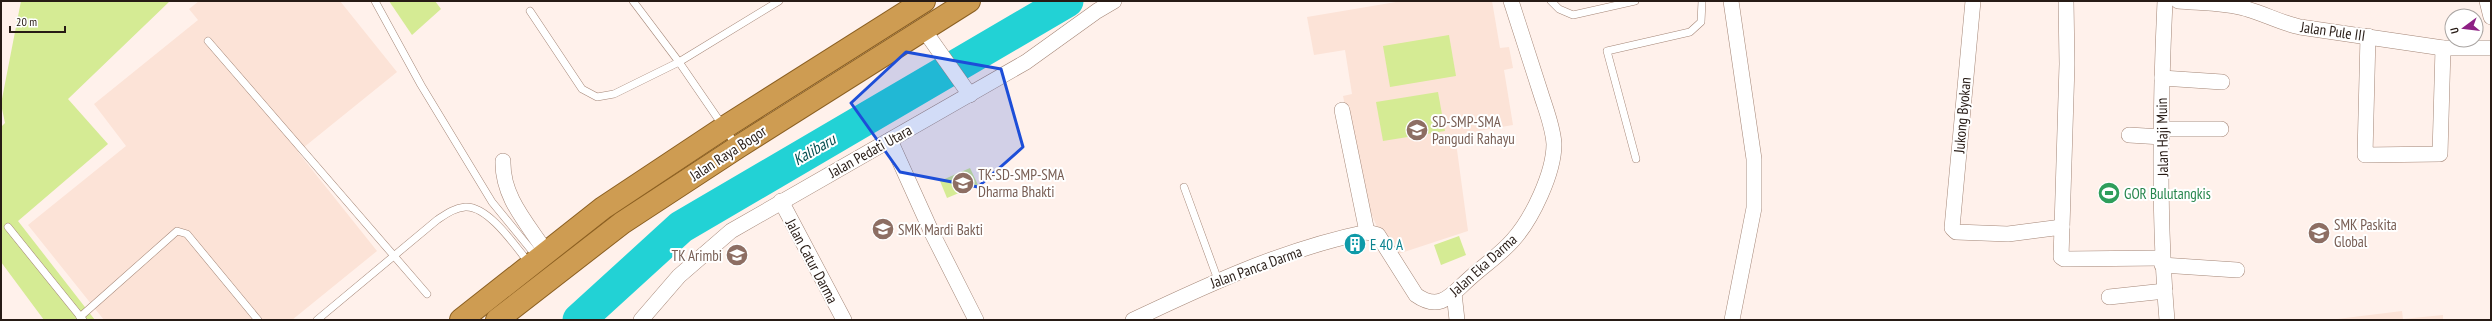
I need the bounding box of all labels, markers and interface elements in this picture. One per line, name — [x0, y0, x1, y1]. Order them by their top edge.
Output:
scale bar — [10, 8, 65, 34]
north arrow — [2444, 8, 2484, 48]
text: 20 m — [16, 14, 37, 29]
street label: Jalan Pule III — [2298, 17, 2367, 45]
text: U — [2447, 26, 2462, 35]
street label: Jukong Byokan — [1949, 76, 1975, 155]
street label: Jalan Haji Muin — [2152, 98, 2172, 177]
place label: SD-SMP-SMA Pangudi Rahayu — [1432, 112, 1515, 148]
school or university icon: SD-SMP-SMA Pangudi Rahayu — [1404, 117, 1430, 143]
street label: Jalan Pedati Utara — [824, 120, 915, 182]
street label: Jalan Raya Bogor — [685, 121, 771, 185]
water label: Kalibaru — [789, 128, 840, 169]
place label: TK-SD-SMP-SMA Dharma Bhakti — [978, 165, 1065, 201]
school or university icon: TK-SD-SMP-SMA Dharma Bhakti — [950, 170, 976, 196]
sports icon: GOR Bulutangkis — [2096, 180, 2122, 206]
place label: GOR Bulutangkis — [2124, 184, 2211, 203]
street label: Jalan Catur Darma — [781, 214, 842, 307]
place label: SMK Paskita Global — [2334, 215, 2397, 251]
school or university icon: SMK Mardi Bakti — [870, 216, 896, 242]
place label: SMK Mardi Bakti — [898, 220, 983, 239]
school or university icon: SMK Paskita Global — [2306, 220, 2332, 246]
street label: Jalan Eka Darma — [1445, 230, 1521, 301]
building icon: E 40 A — [1342, 231, 1368, 257]
place label: E 40 A — [1370, 235, 1404, 254]
school or university icon: TK Arimbi — [724, 242, 750, 268]
street label: Jalan Panca Darma — [1207, 242, 1304, 293]
place label: TK Arimbi — [671, 246, 722, 265]

